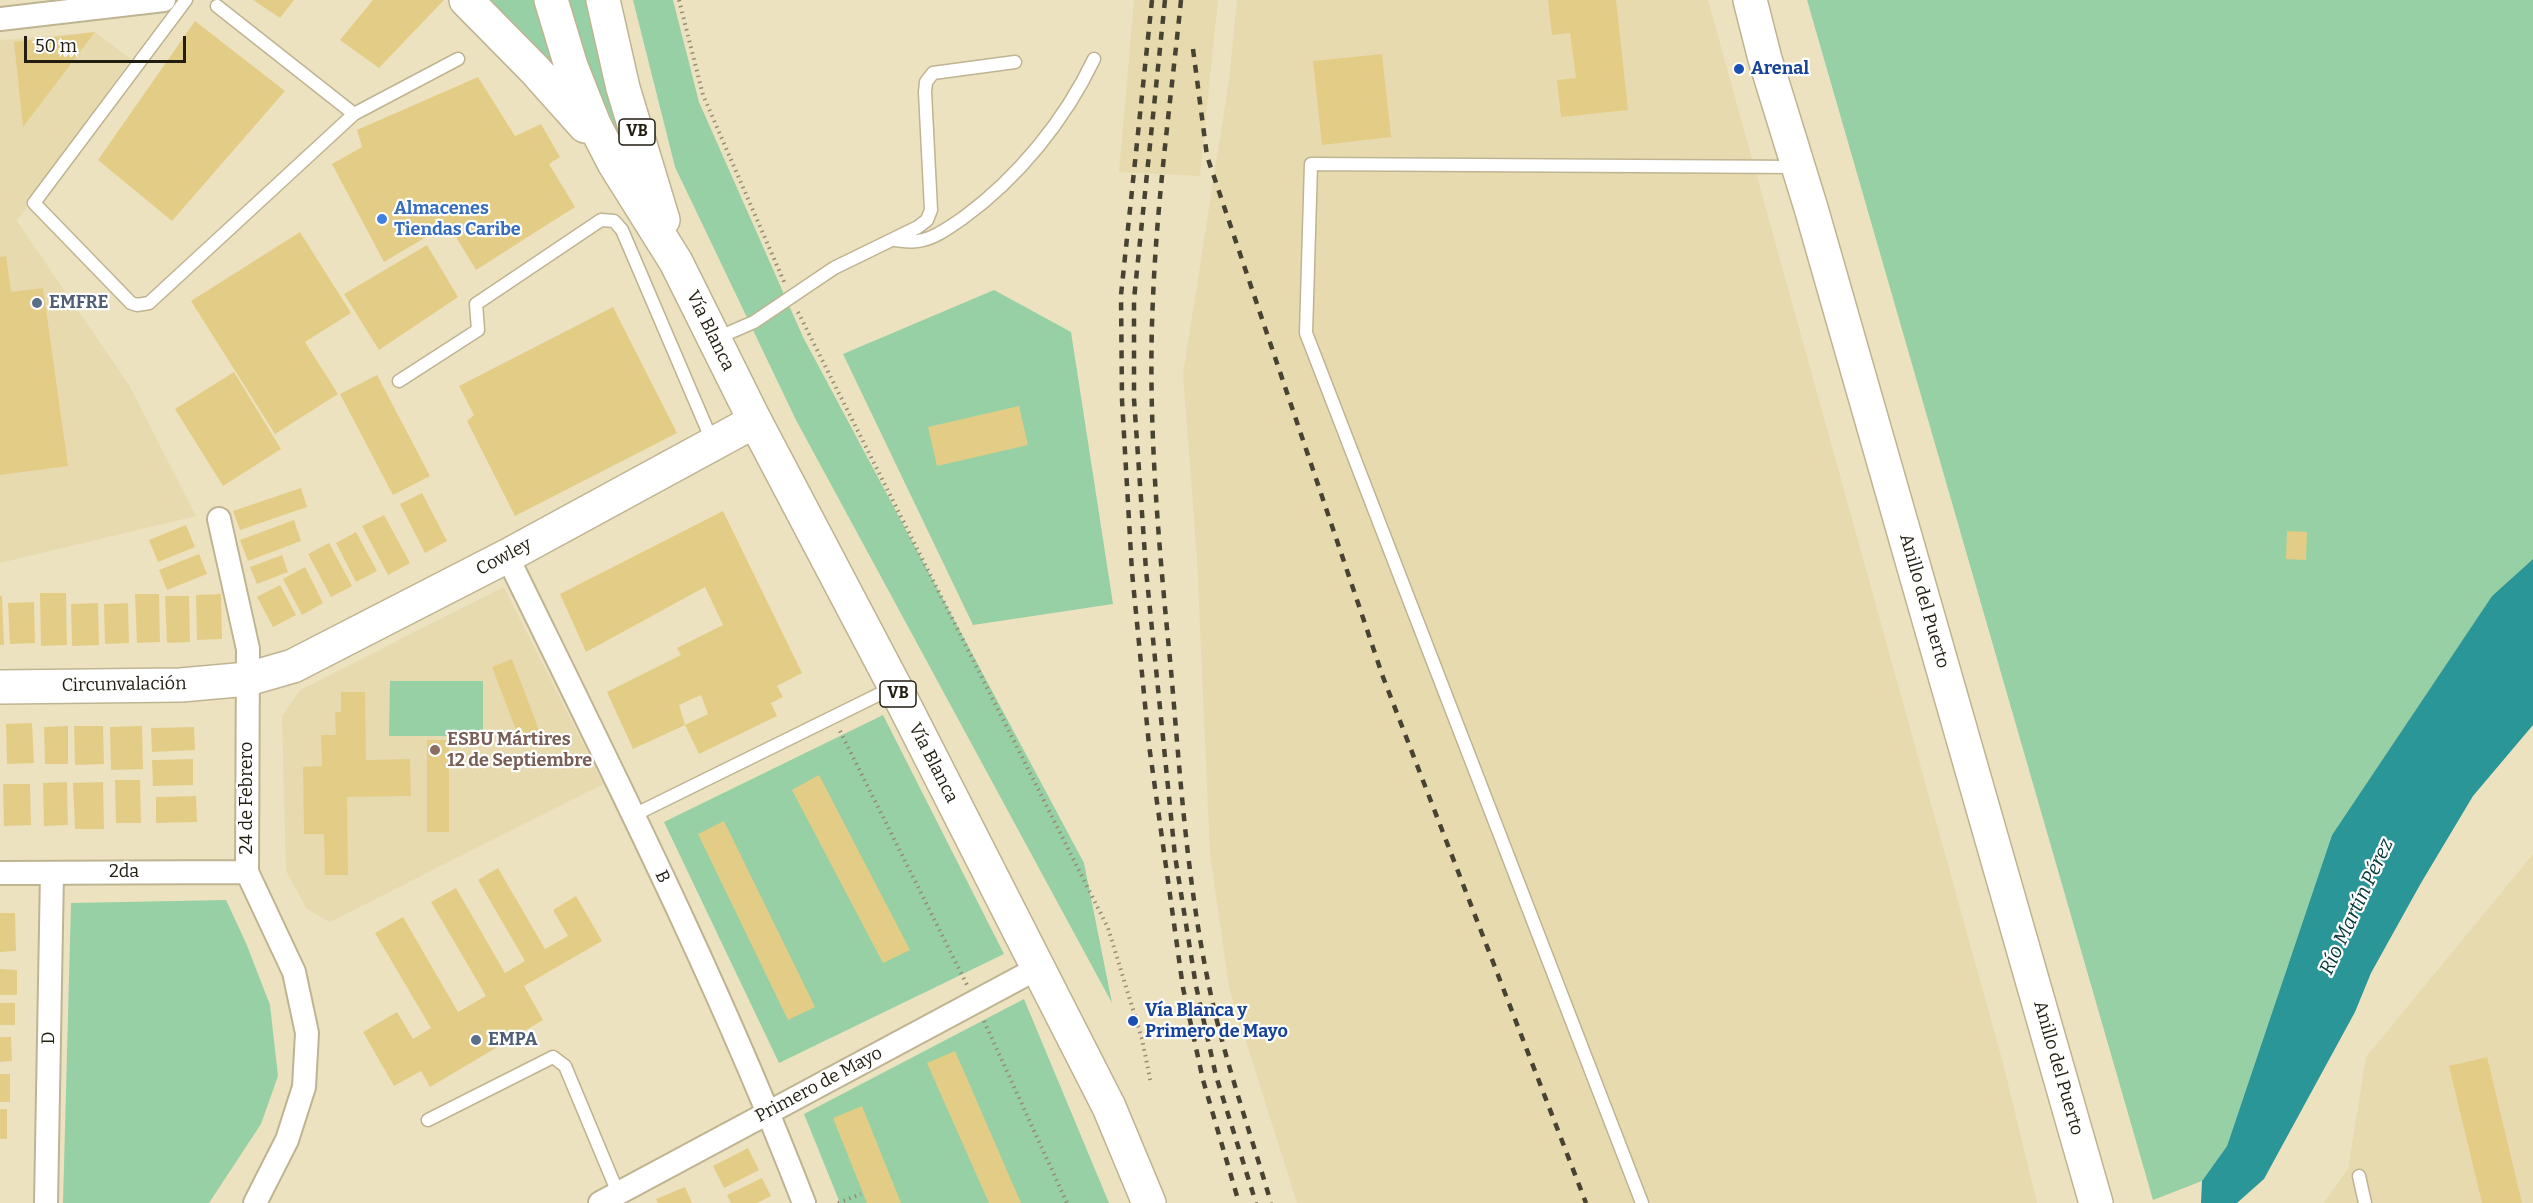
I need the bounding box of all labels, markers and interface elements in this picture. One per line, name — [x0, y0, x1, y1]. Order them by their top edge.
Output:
scale bar — [27, 24, 189, 62]
text: 50 m — [35, 35, 77, 57]
place label: Arenal — [1751, 58, 1809, 80]
marker: Arenal — [1732, 62, 1746, 76]
road number: VB — [619, 119, 655, 145]
place label: Almacenes Tiendas Caribe — [394, 198, 521, 240]
marker: Almacenes Tiendas Caribe — [375, 212, 389, 226]
street label: Vía Blanca — [681, 287, 739, 375]
place label: EMFRE — [49, 292, 108, 314]
marker: EMFRE — [30, 296, 44, 310]
street label: Anillo del Puerto — [1894, 531, 1954, 671]
street label: Cowley — [473, 533, 535, 581]
street label: Circunvalación — [61, 673, 187, 697]
road number: VB — [880, 681, 916, 707]
street label: Vía Blanca — [904, 719, 962, 807]
place label: ESBU Mártires 12 de Septiembre — [447, 729, 592, 771]
street label: 24 de Febrero — [236, 742, 258, 854]
marker: ESBU Mártires 12 de Septiembre — [428, 743, 442, 757]
water label: Río Martín Pérez — [2315, 835, 2399, 979]
street label: 2da — [109, 861, 139, 883]
street label: B — [650, 867, 674, 887]
street label: Anillo del Puerto — [2028, 998, 2088, 1138]
place label: Vía Blanca y Primero de Mayo — [1145, 1000, 1288, 1042]
marker: Vía Blanca y Primero de Mayo — [1126, 1014, 1140, 1028]
place label: EMPA — [488, 1029, 537, 1051]
street label: D — [38, 1031, 60, 1045]
marker: EMPA — [469, 1033, 483, 1047]
street label: Primero de Mayo — [752, 1042, 886, 1128]

